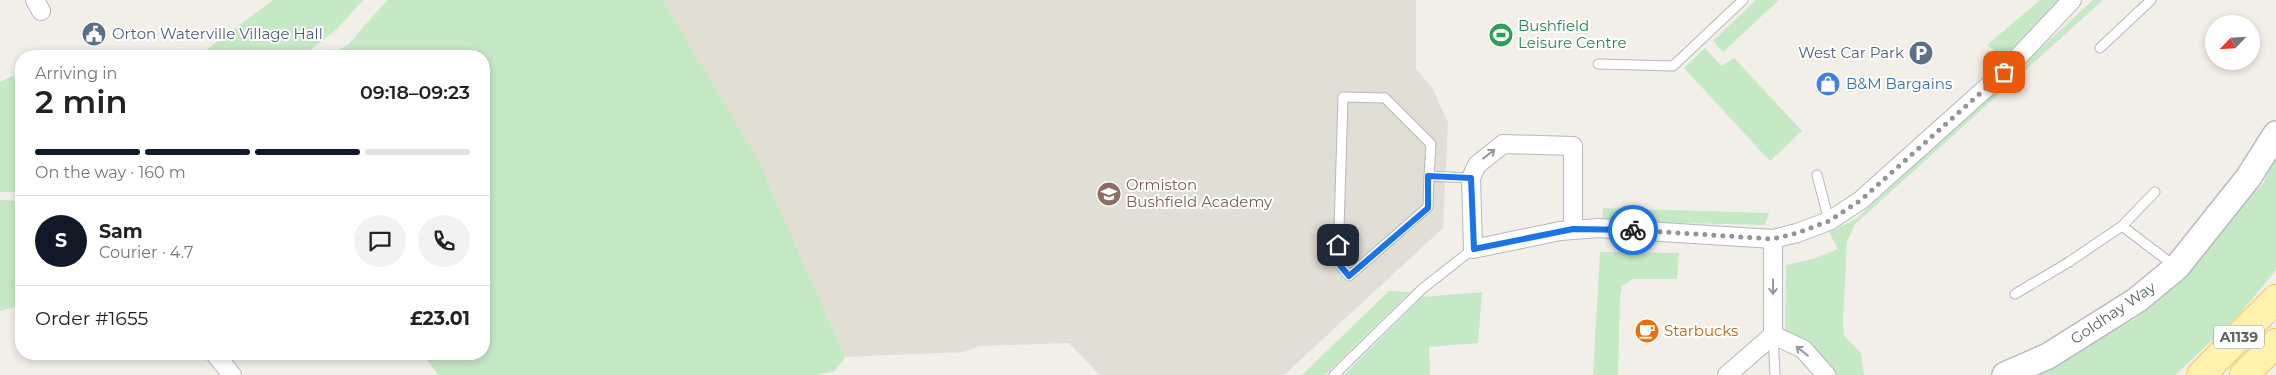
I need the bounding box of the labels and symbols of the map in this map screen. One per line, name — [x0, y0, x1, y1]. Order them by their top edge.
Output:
north arrow — [2205, 15, 2260, 70]
place label: Bushfield Leisure Centre — [1518, 16, 1627, 52]
public building icon: Orton Waterville Village Hall — [81, 21, 107, 47]
sports icon: Bushfield Leisure Centre — [1488, 22, 1514, 48]
place label: Orton Waterville Village Hall — [112, 24, 323, 43]
parking icon: West Car Park — [1908, 40, 1934, 66]
place label: West Car Park — [1798, 43, 1904, 62]
pin — [1983, 51, 2025, 93]
shop icon: B&M Bargains — [1815, 71, 1841, 97]
place label: B&M Bargains — [1846, 74, 1952, 93]
one-way arrow — [1482, 149, 1495, 160]
place label: Ormiston Bushfield Academy — [1126, 175, 1273, 211]
school or university icon: Ormiston Bushfield Academy — [1096, 181, 1122, 207]
courier — [1608, 205, 1658, 255]
pin — [1317, 224, 1359, 266]
street label: Goldhay Way — [2067, 277, 2160, 348]
one-way arrow — [1768, 278, 1778, 295]
cafe icon: Starbucks — [1634, 318, 1660, 344]
place label: Starbucks — [1664, 321, 1738, 340]
road number: A1139 — [2214, 326, 2264, 348]
one-way arrow — [1796, 345, 1809, 356]

